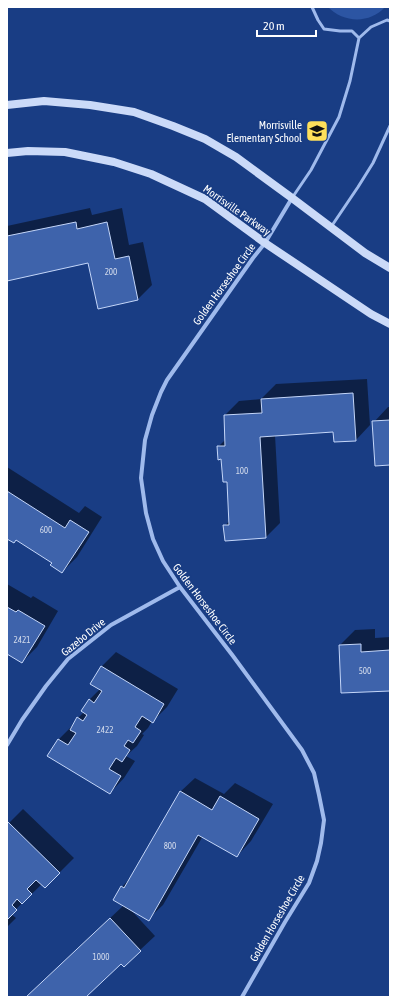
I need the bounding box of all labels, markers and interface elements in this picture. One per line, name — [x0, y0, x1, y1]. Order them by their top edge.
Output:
scale bar — [257, 12, 316, 38]
text: 20 m — [263, 19, 285, 33]
school or university icon: Morrisville Elementary School — [304, 118, 330, 144]
place label: Morrisville Elementary School — [226, 119, 302, 144]
street label: Morrisville Parkway — [201, 182, 273, 238]
street label: Golden Horseshoe Circle — [190, 241, 258, 327]
house number: 200 — [105, 267, 117, 277]
house number: 100 — [236, 466, 248, 476]
house number: 600 — [40, 525, 52, 535]
street label: Golden Horseshoe Circle — [171, 561, 239, 647]
street label: Gazebo Drive — [59, 616, 107, 658]
house number: 2421 — [14, 635, 30, 645]
house number: 500 — [359, 666, 371, 676]
house number: 2422 — [97, 725, 113, 735]
house number: 800 — [164, 841, 176, 851]
street label: Golden Horseshoe Circle — [247, 873, 307, 963]
house number: 1000 — [93, 952, 109, 962]

